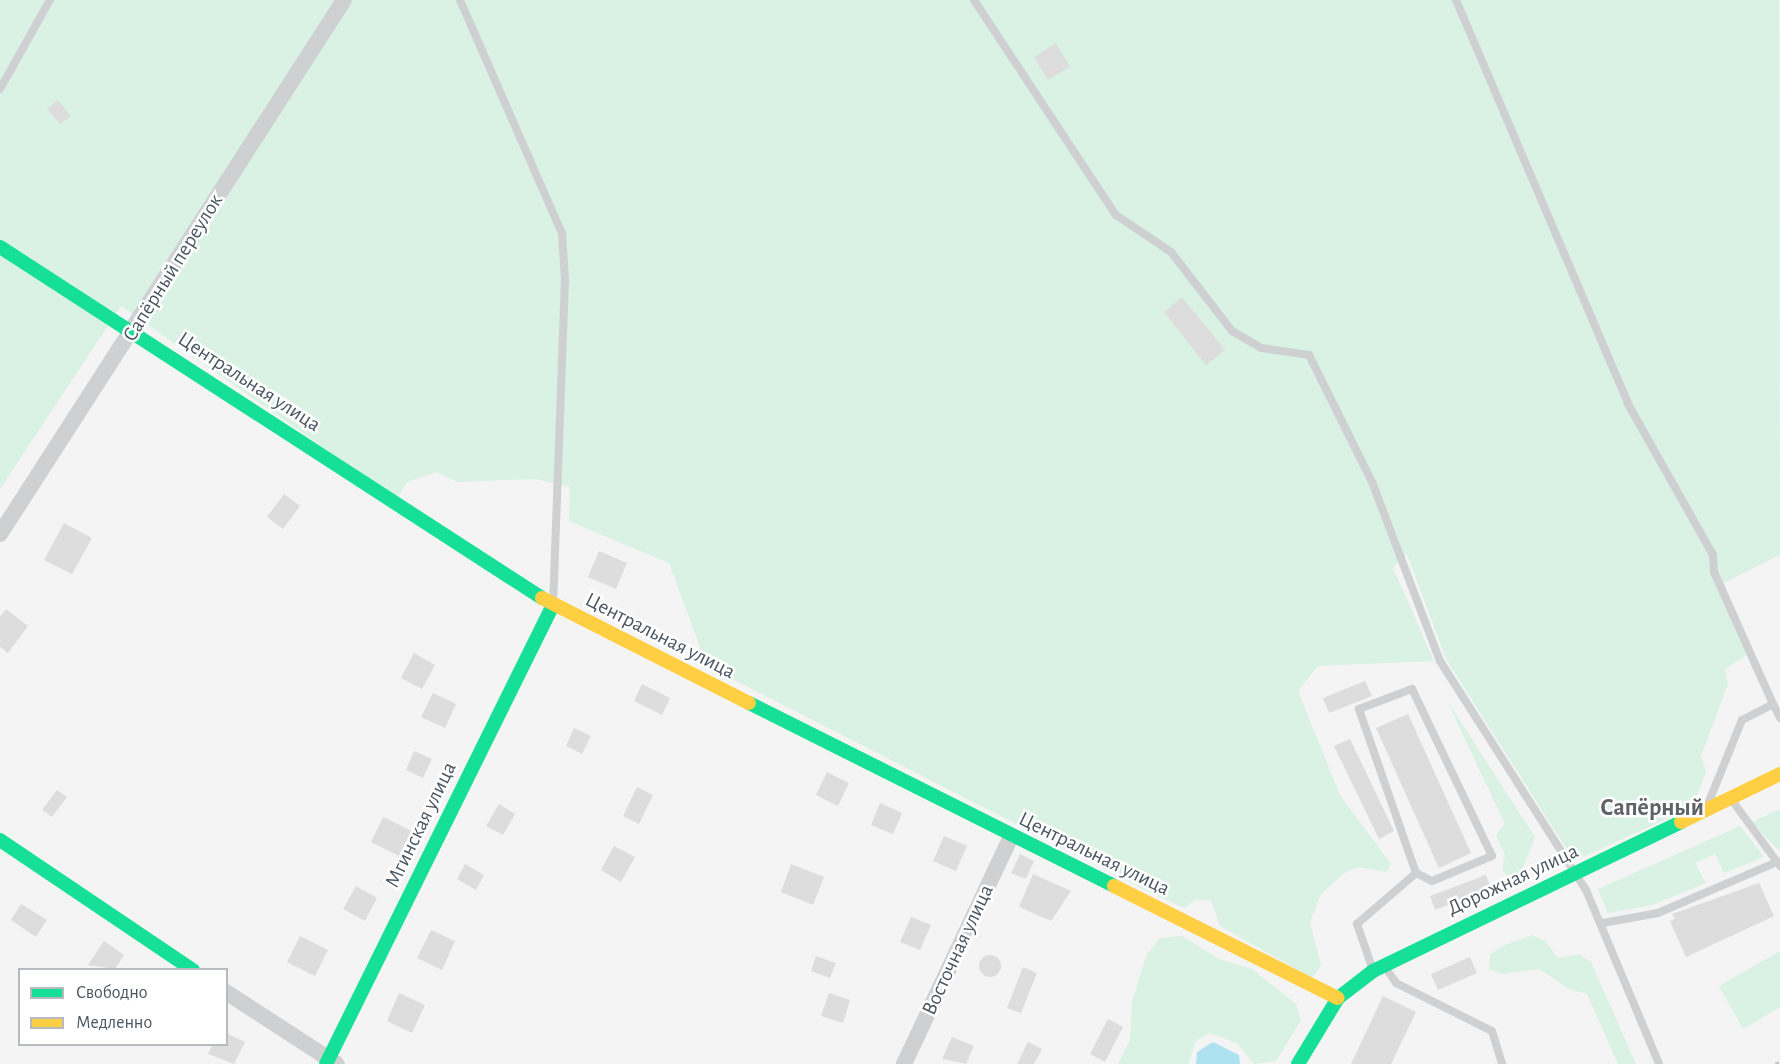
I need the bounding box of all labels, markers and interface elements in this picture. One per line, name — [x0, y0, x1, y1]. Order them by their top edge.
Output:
street label: Сапёрный переулок — [117, 189, 229, 347]
street label: Центральная улица — [173, 326, 325, 438]
street label: Центральная улица — [581, 587, 739, 685]
street label: Мгинская улица — [380, 758, 462, 892]
district label: Сапёрный — [1600, 795, 1704, 823]
street label: Центральная улица — [1014, 806, 1174, 902]
street label: Дорожная улица — [1443, 839, 1583, 921]
street label: Восточная улица — [917, 881, 999, 1019]
legend — [18, 968, 228, 1046]
text: Свободно — [76, 984, 148, 1002]
text: Медленно — [76, 1014, 152, 1032]

